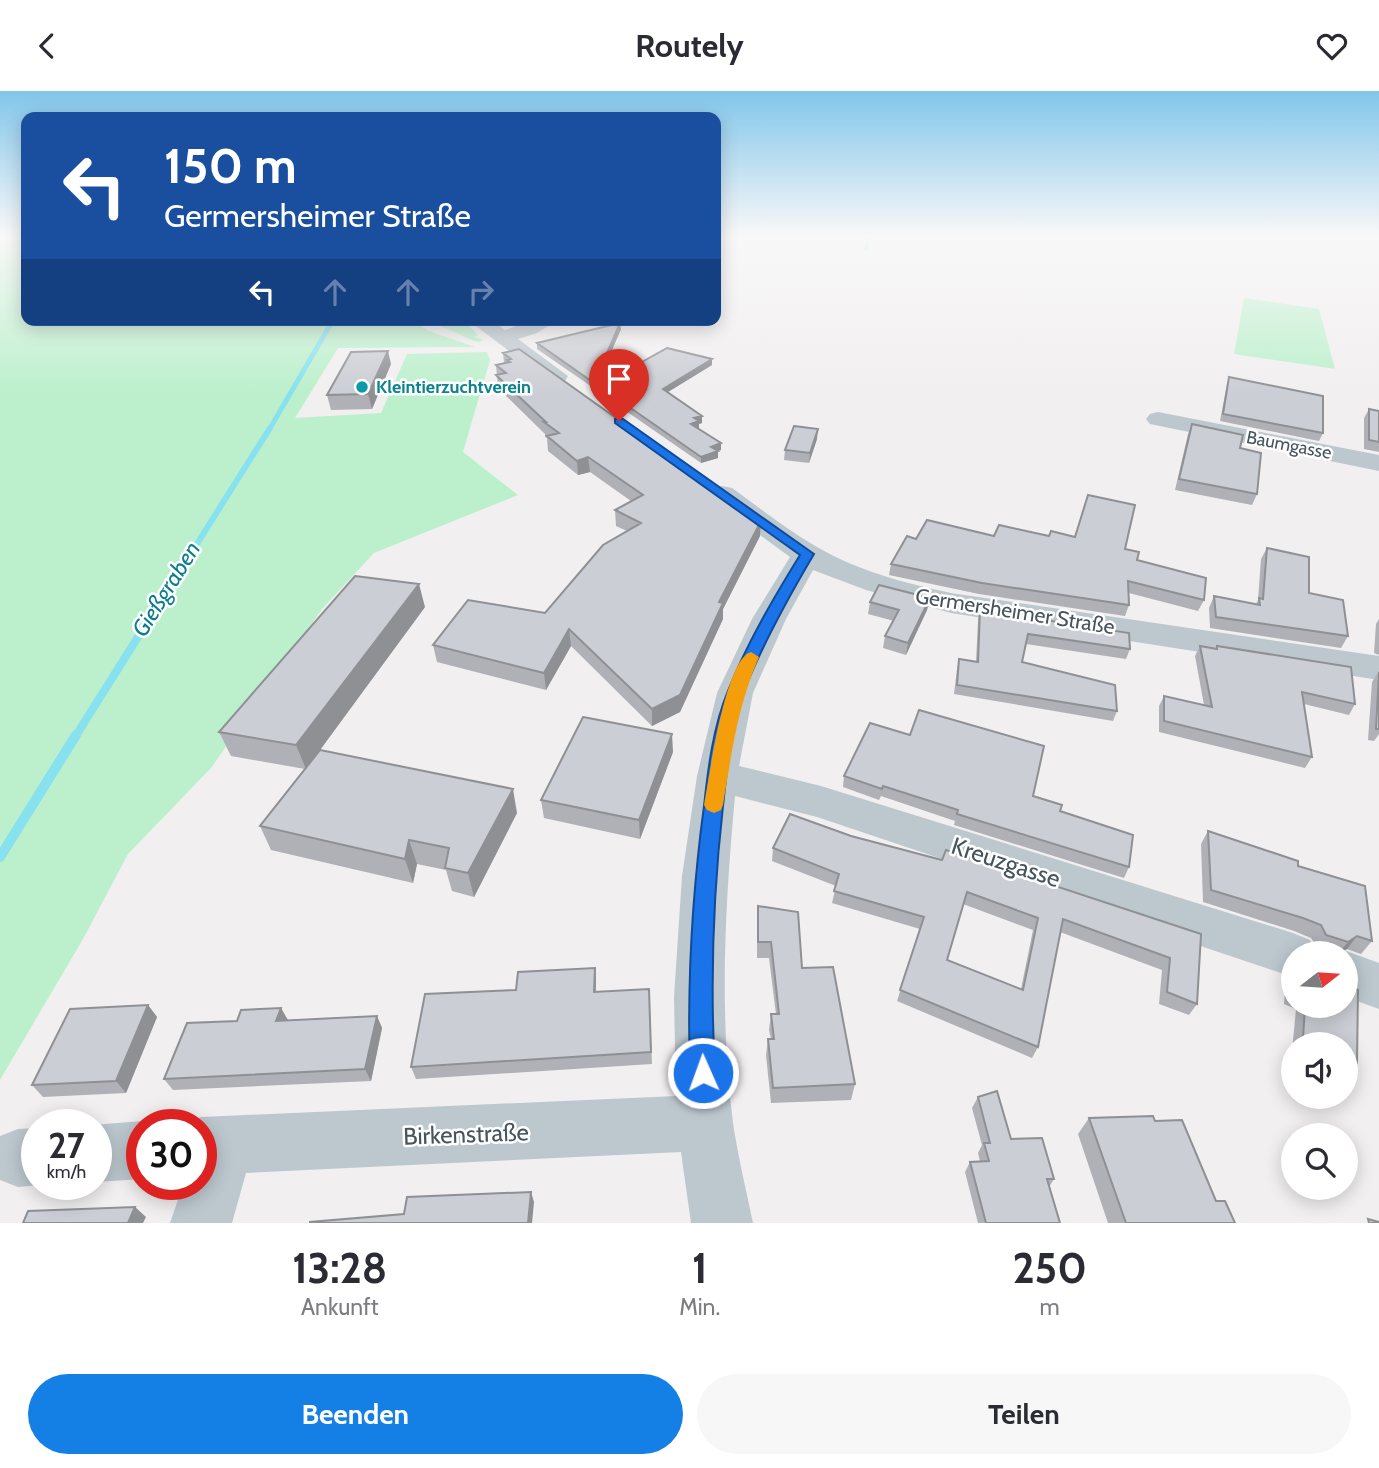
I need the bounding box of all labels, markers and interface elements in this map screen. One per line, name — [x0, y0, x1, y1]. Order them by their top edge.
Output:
text: Routely — [635, 26, 744, 65]
icon: back — [28, 27, 66, 65]
icon: heart — [1313, 27, 1351, 65]
text: 150 m — [164, 136, 297, 195]
icon: left — [49, 140, 140, 231]
text: Germersheimer Straße — [164, 196, 471, 235]
icon: left — [243, 273, 281, 311]
icon: ahead — [316, 273, 354, 311]
icon: ahead — [389, 273, 427, 311]
icon: right — [462, 273, 500, 311]
pin — [589, 349, 649, 421]
icon: arrive — [600, 360, 638, 398]
place label: Kleintierzuchtverein — [376, 376, 531, 398]
marker: Kleintierzuchtverein — [354, 379, 370, 395]
street label: Baumgasse — [1245, 426, 1333, 464]
water label: Gießgraben — [126, 536, 206, 642]
street label: Germersheimer Straße — [914, 583, 1117, 639]
street label: Kreuzgasse — [948, 831, 1064, 893]
north arrow — [1281, 941, 1358, 1019]
map controls — [1281, 941, 1358, 1200]
button: sound — [1281, 1032, 1358, 1109]
position arrow — [666, 1036, 740, 1110]
speed limit sign: 30 — [126, 1109, 217, 1200]
street label: Birkenstraße — [403, 1117, 529, 1151]
button: search — [1281, 1123, 1358, 1200]
text: 27 — [48, 1124, 85, 1167]
text: km/h — [47, 1161, 86, 1183]
text: 13:28 — [292, 1242, 387, 1294]
text: 1 — [692, 1242, 708, 1294]
text: 250 — [1012, 1242, 1087, 1294]
text: Ankunft — [301, 1293, 378, 1321]
text: Min. — [679, 1293, 720, 1321]
text: m — [1040, 1293, 1060, 1321]
button: Beenden — [28, 1374, 683, 1454]
button: Teilen — [697, 1374, 1351, 1454]

